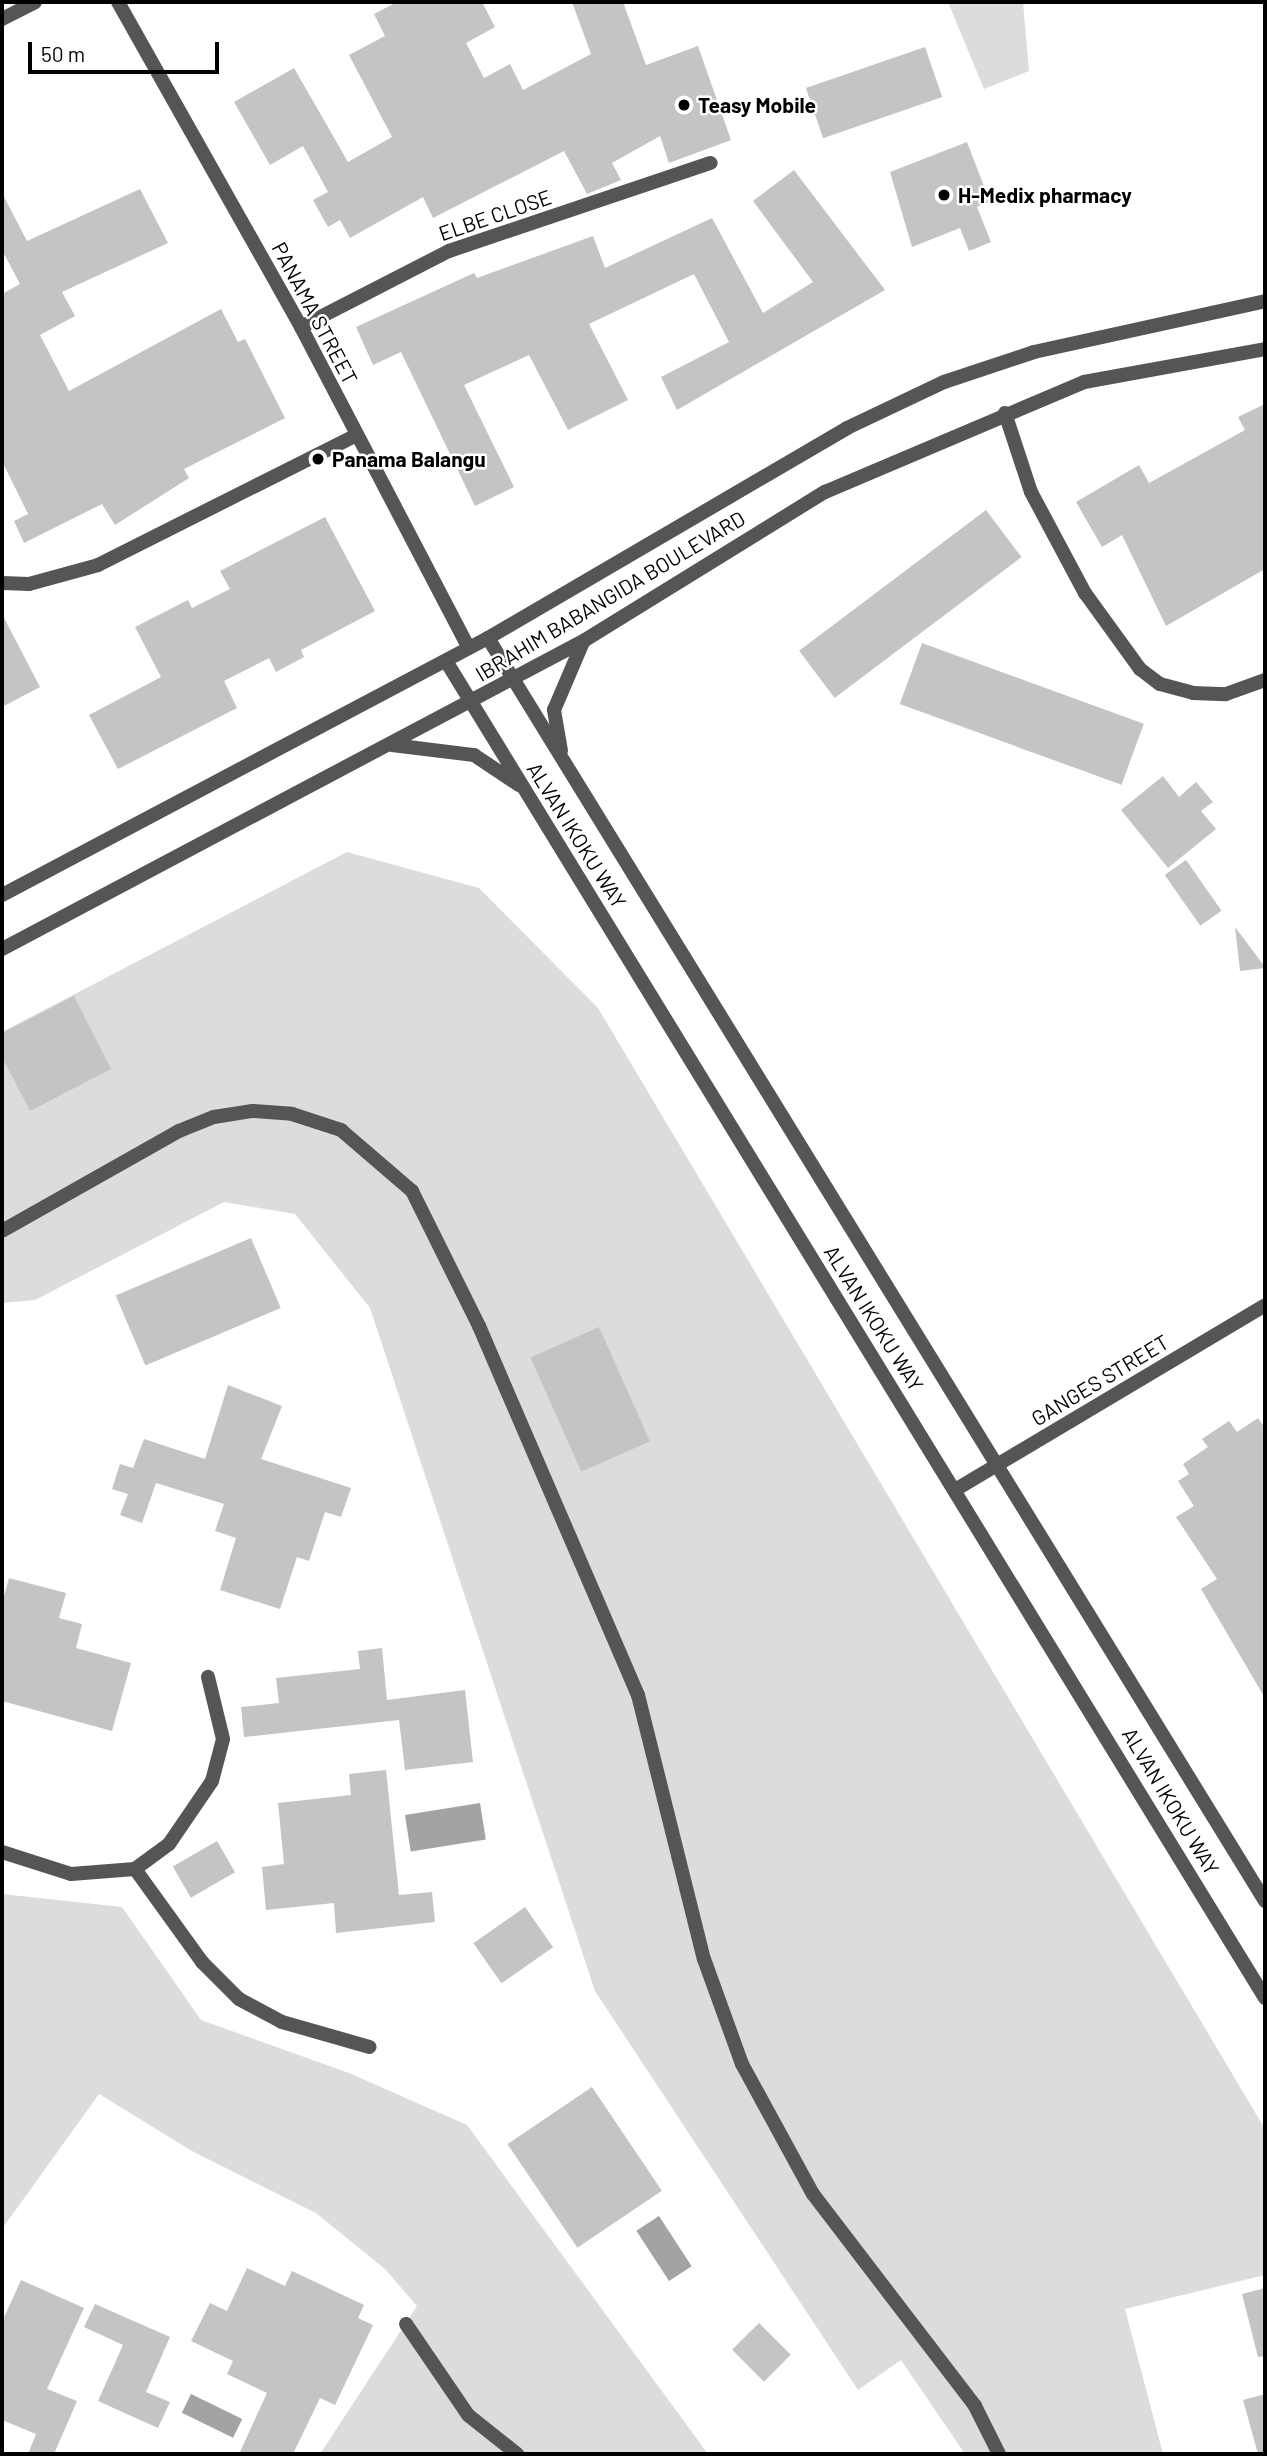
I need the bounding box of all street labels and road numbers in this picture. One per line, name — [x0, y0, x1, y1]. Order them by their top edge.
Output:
street label: ELBE CLOSE — [435, 184, 555, 246]
street label: PANAMA STREET — [267, 238, 363, 388]
street label: IBRAHIM BABANGIDA BOULEVARD — [471, 505, 749, 687]
street label: ALVAN IKOKU WAY — [522, 758, 632, 912]
street label: ALVAN IKOKU WAY — [819, 1241, 929, 1395]
street label: GANGES STREET — [1027, 1329, 1173, 1431]
street label: ALVAN IKOKU WAY — [1117, 1723, 1225, 1879]

